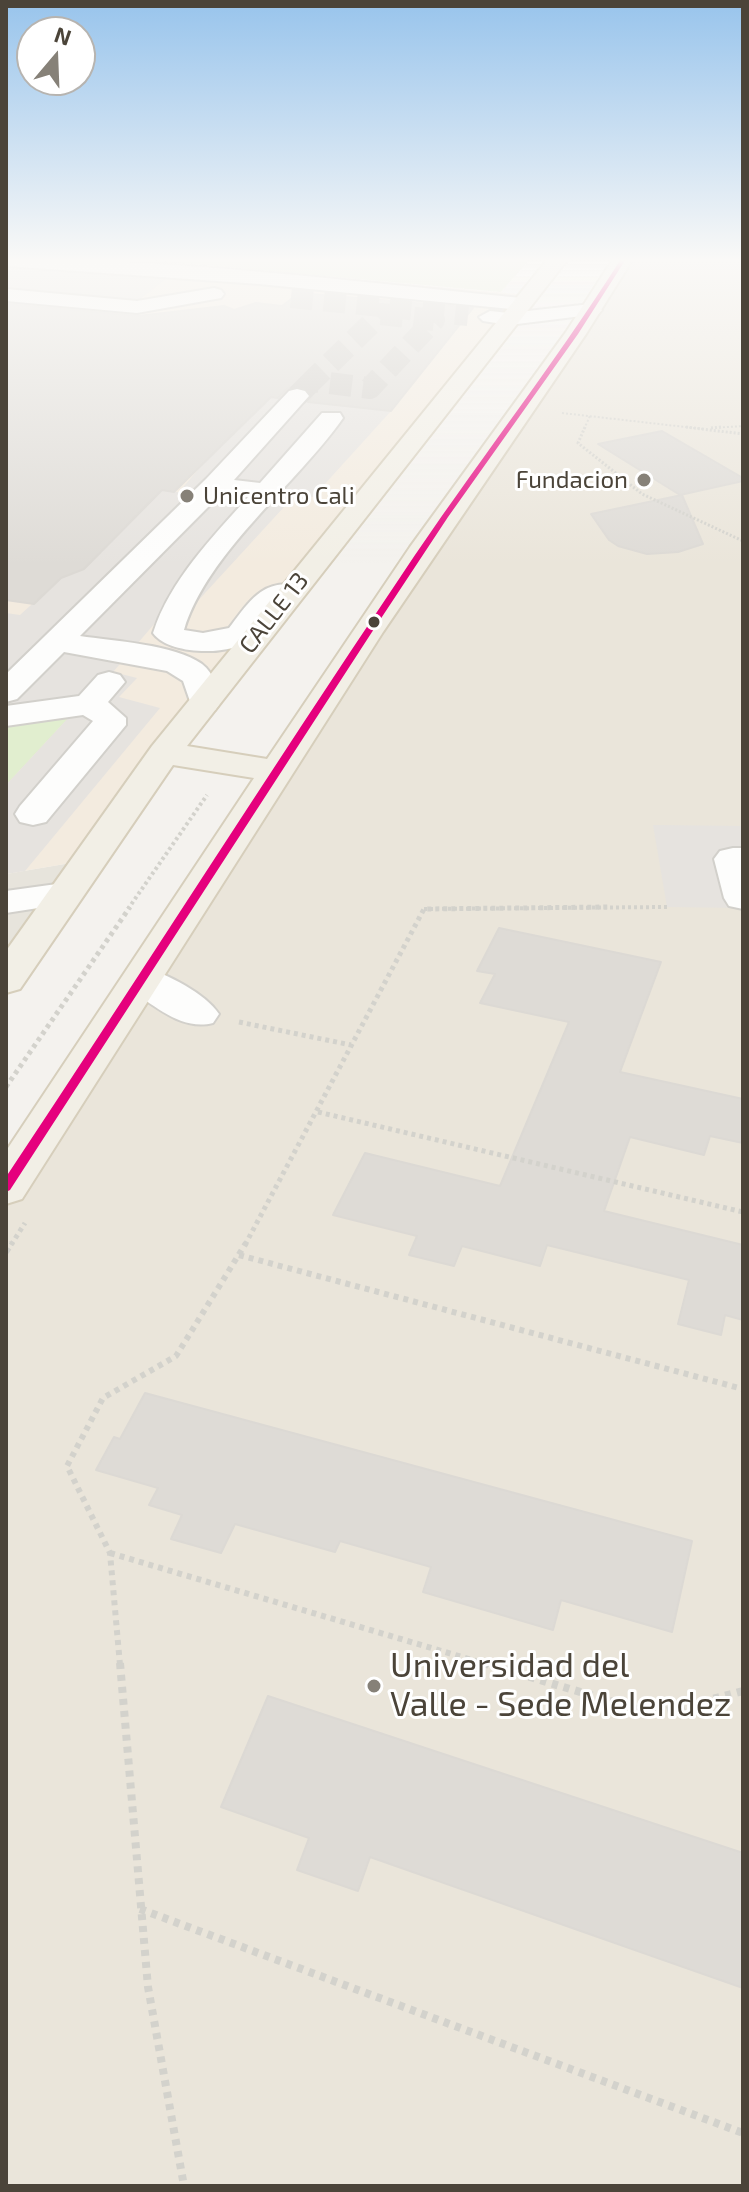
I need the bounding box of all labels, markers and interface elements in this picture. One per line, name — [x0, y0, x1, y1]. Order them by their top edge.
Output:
north arrow — [16, 16, 96, 96]
text: N — [51, 20, 75, 50]
place label: Fundacion — [516, 466, 628, 494]
marker: Fundacion — [635, 471, 653, 489]
place label: Unicentro Cali — [203, 482, 355, 510]
marker: Unicentro Cali — [178, 487, 196, 505]
street label: CALLE 13 — [233, 567, 315, 659]
unlabelled marker — [366, 614, 382, 630]
place label: Universidad del Valle - Sede Melendez — [390, 1646, 731, 1726]
marker: Universidad del Valle - Sede Melendez — [365, 1677, 383, 1695]

